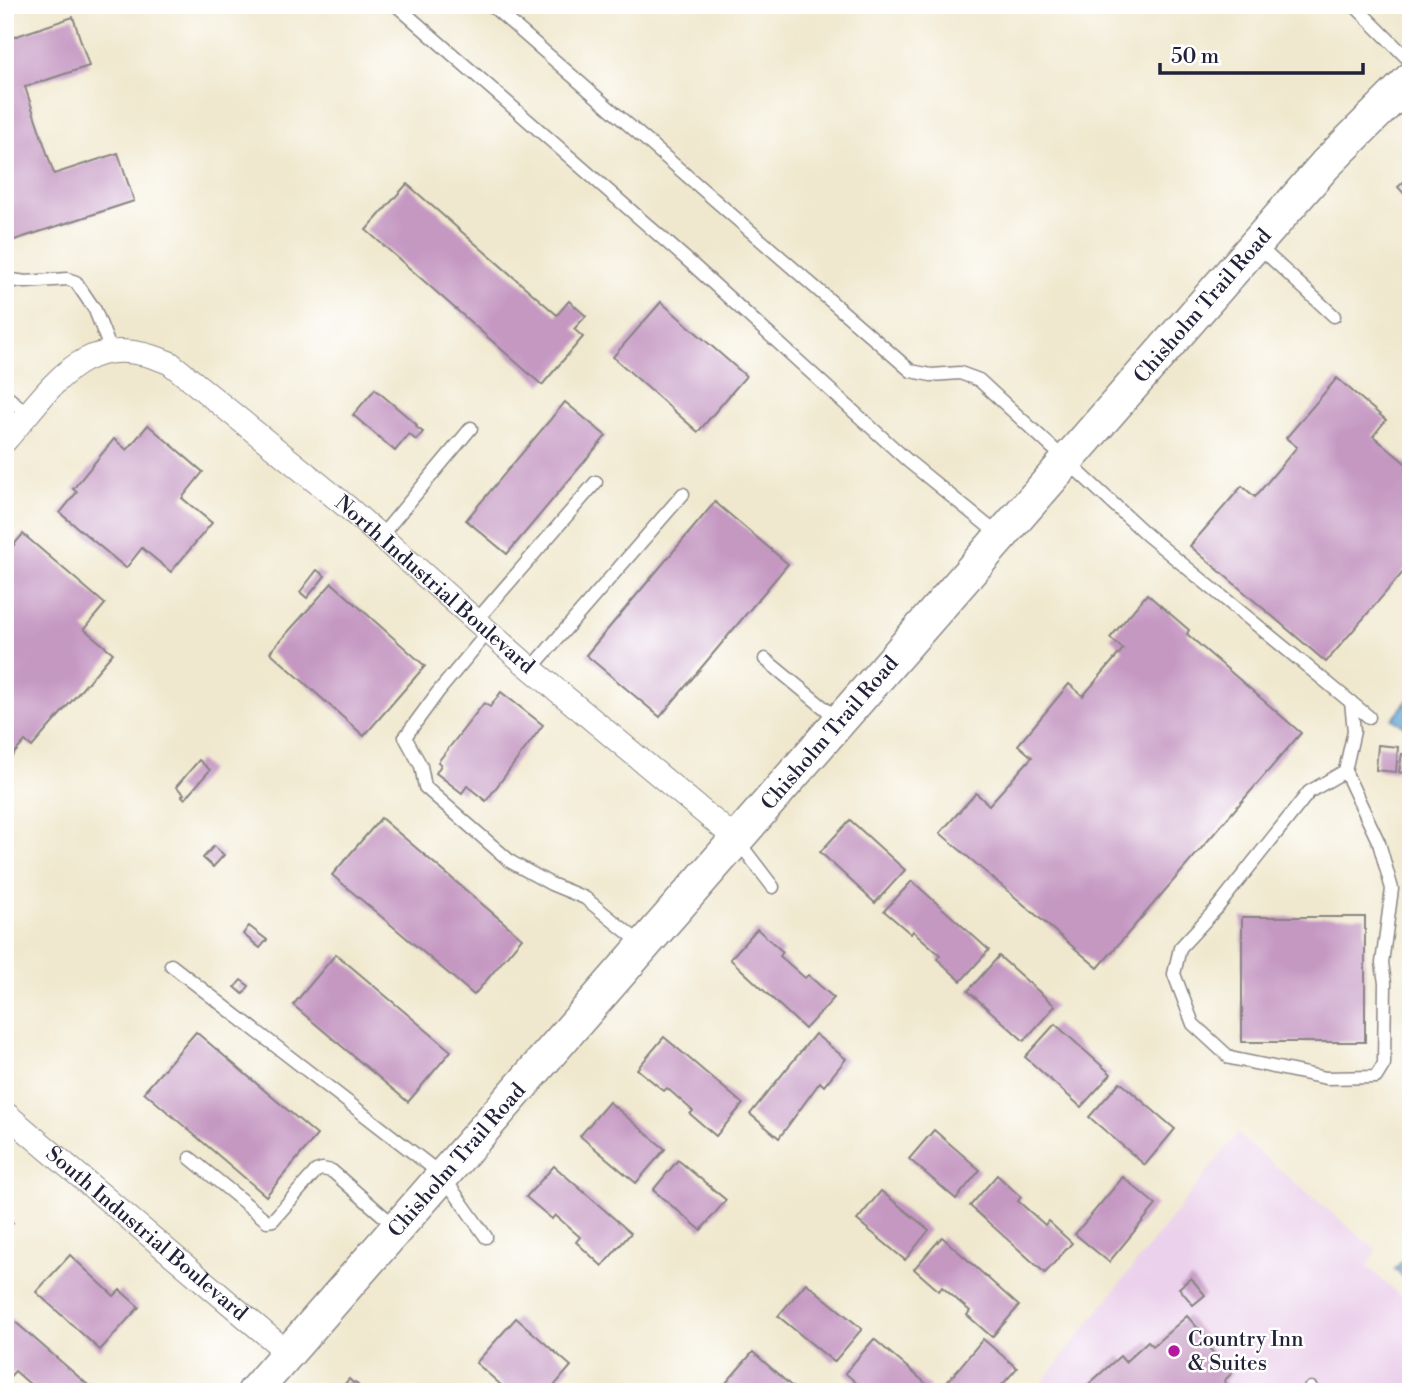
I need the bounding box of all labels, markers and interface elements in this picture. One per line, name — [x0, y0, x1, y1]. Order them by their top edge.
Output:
scale bar — [1160, 32, 1364, 76]
text: 50 m — [1171, 44, 1219, 70]
street label: Chisholm Trail Road — [1129, 224, 1277, 389]
street label: North Industrial Boulevard — [329, 490, 539, 680]
street label: Chisholm Trail Road — [756, 651, 904, 816]
street label: Chisholm Trail Road — [383, 1078, 532, 1243]
street label: South Industrial Boulevard — [40, 1141, 253, 1327]
place label: Country Inn & Suites — [1188, 1327, 1304, 1377]
marker: Country Inn & Suites — [1166, 1343, 1182, 1359]

